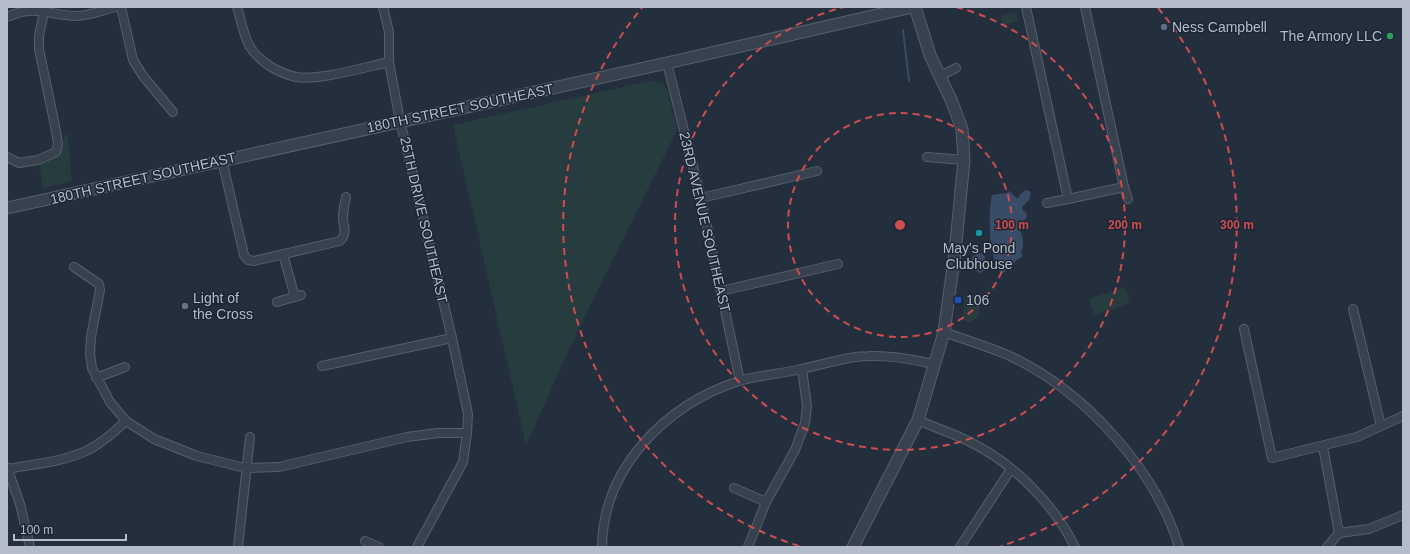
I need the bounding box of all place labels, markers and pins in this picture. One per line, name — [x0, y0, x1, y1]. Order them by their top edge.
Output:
place label: Ness Campbell — [1172, 19, 1267, 35]
marker: Ness Campbell — [1159, 22, 1169, 32]
place label: The Armory LLC — [1280, 28, 1382, 44]
marker: The Armory LLC — [1385, 31, 1395, 41]
centre of rings — [893, 218, 907, 232]
marker: May's Pond Clubhouse — [974, 228, 984, 238]
place label: May's Pond Clubhouse — [943, 240, 1015, 272]
place label: Light of the Cross — [193, 290, 253, 322]
place label: 106 — [966, 292, 990, 308]
marker: 106 — [953, 295, 963, 305]
marker: Light of the Cross — [180, 301, 190, 311]

